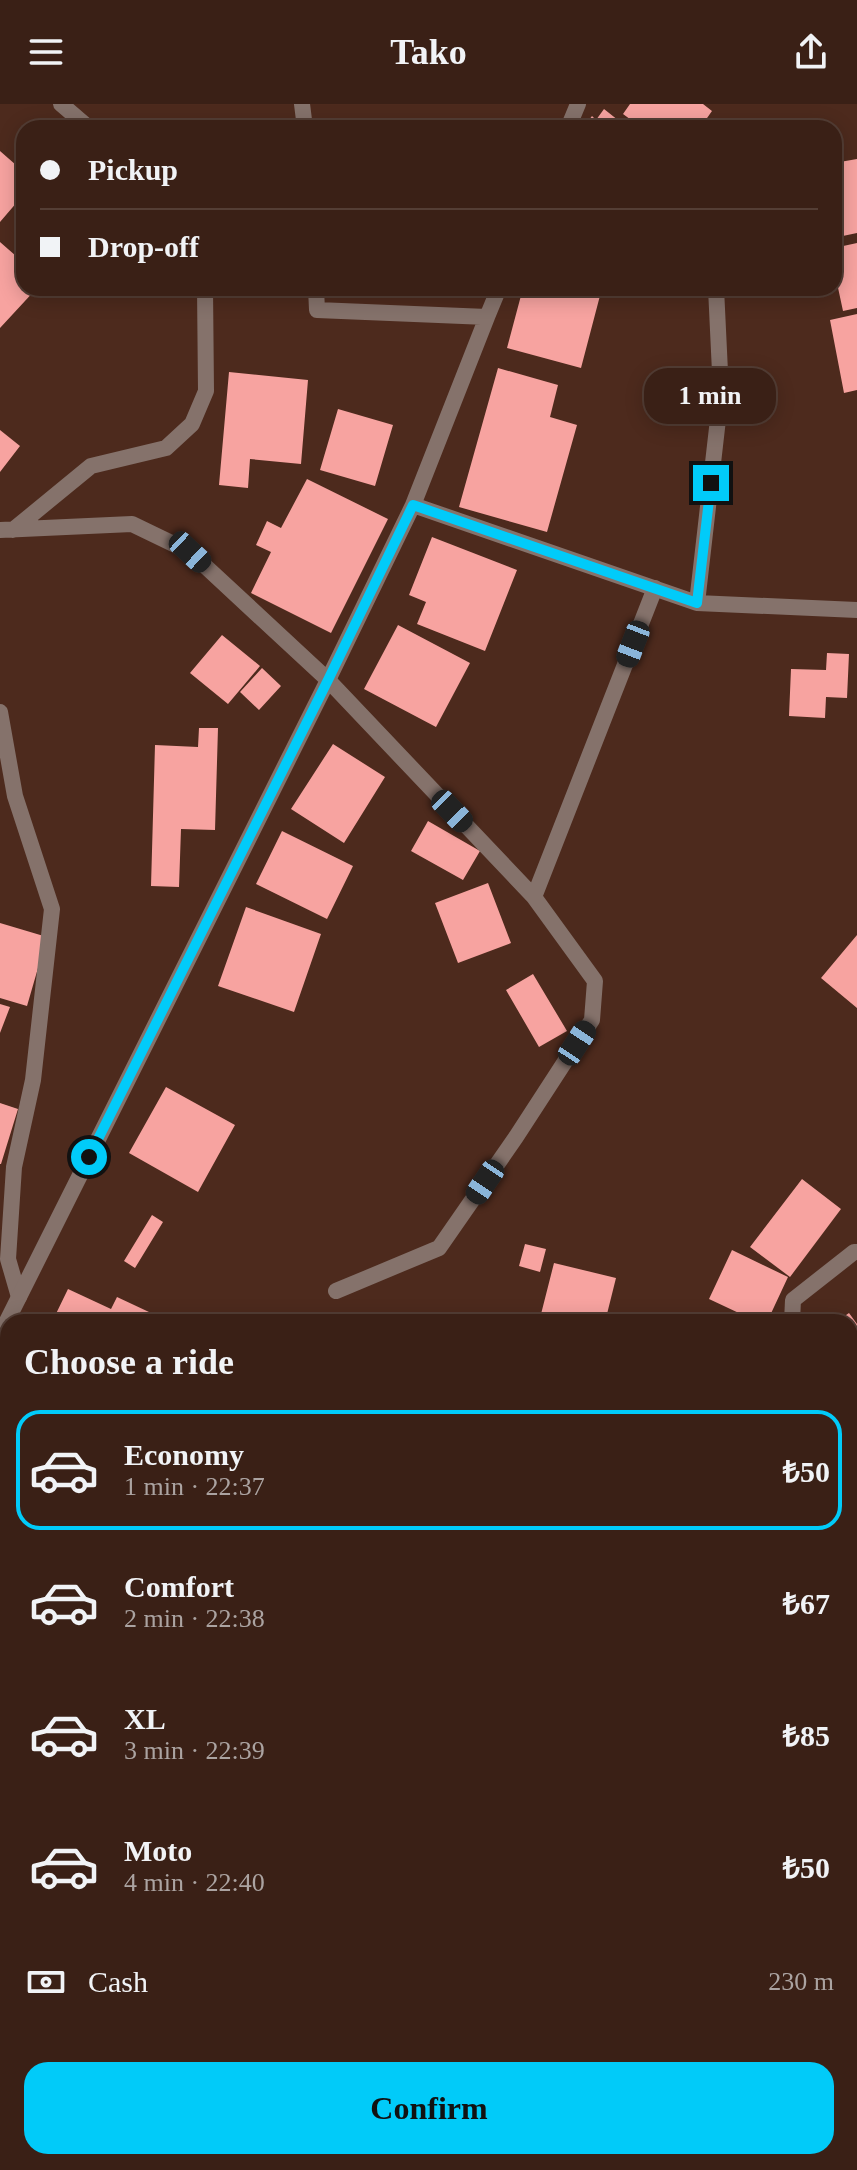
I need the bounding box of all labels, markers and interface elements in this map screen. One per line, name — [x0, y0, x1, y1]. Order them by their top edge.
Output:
icon: menu — [24, 30, 68, 74]
icon: share — [789, 30, 833, 74]
text: Tako — [390, 32, 467, 72]
text: Pickup — [88, 153, 178, 186]
text: Drop-off — [88, 230, 199, 263]
callout: 1 min — [645, 367, 777, 423]
text: 1 min — [679, 381, 741, 410]
route end — [693, 465, 729, 501]
car — [164, 527, 216, 577]
car — [613, 617, 653, 671]
car — [427, 785, 477, 837]
car — [554, 1016, 600, 1070]
route start — [71, 1139, 107, 1175]
car — [462, 1155, 508, 1209]
text: Choose a ride — [24, 1342, 234, 1382]
icon: car — [28, 1434, 100, 1506]
text: Economy — [124, 1438, 244, 1471]
text: ₺50 — [783, 1455, 830, 1488]
text: 1 min · 22:37 — [124, 1472, 265, 1501]
icon: car — [28, 1566, 100, 1638]
text: Comfort — [124, 1570, 234, 1603]
text: ₺67 — [783, 1587, 830, 1620]
text: 2 min · 22:38 — [124, 1604, 265, 1633]
icon: car — [28, 1698, 100, 1770]
text: XL — [124, 1702, 166, 1735]
text: ₺85 — [783, 1719, 830, 1752]
text: 3 min · 22:39 — [124, 1736, 265, 1765]
icon: car — [28, 1830, 100, 1902]
text: Moto — [124, 1834, 192, 1867]
text: ₺50 — [783, 1851, 830, 1884]
text: 4 min · 22:40 — [124, 1868, 265, 1897]
icon: cash — [24, 1960, 68, 2004]
text: Cash — [88, 1965, 148, 1998]
text: 230 m — [768, 1967, 834, 1996]
button: Confirm — [24, 2062, 834, 2154]

